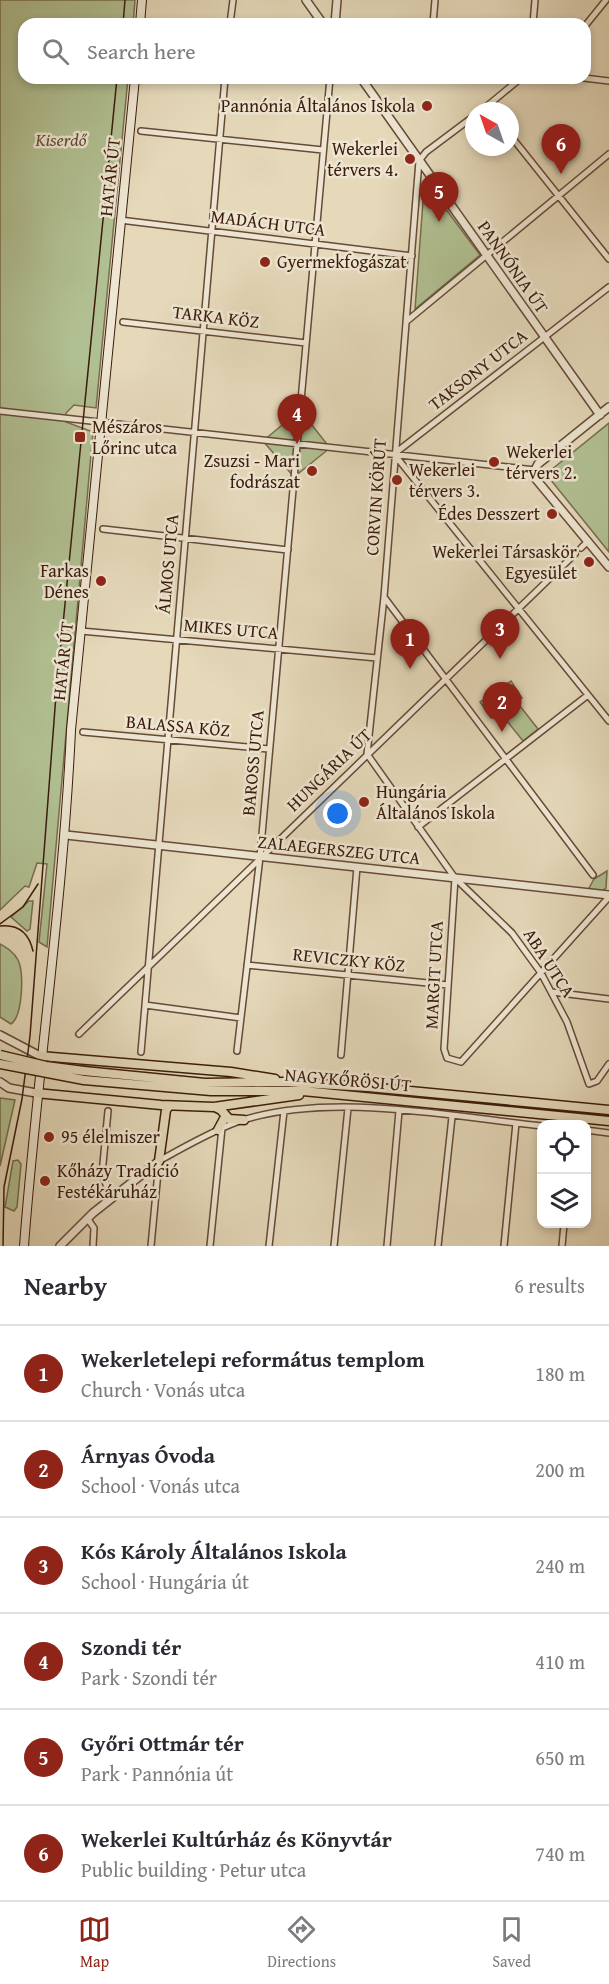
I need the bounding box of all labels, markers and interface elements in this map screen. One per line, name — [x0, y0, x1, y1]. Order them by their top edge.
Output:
search box — [18, 18, 591, 84]
icon: search — [39, 35, 72, 68]
text: Search here — [87, 35, 196, 67]
place label: Pannónia Általános Iskola — [221, 92, 415, 119]
marker: Pannónia Általános Iskola — [420, 99, 434, 113]
north arrow — [465, 102, 519, 156]
pin: 6 — [542, 124, 580, 174]
park label: Kiserdő — [34, 126, 88, 153]
place label: Wekerlei térvers 4. — [327, 135, 398, 183]
street label: HATÁR ÚT — [92, 136, 127, 218]
marker: Wekerlei térvers 4. — [403, 152, 417, 166]
pin: 5 — [420, 172, 458, 222]
street label: MADÁCH UTCA — [209, 202, 327, 243]
street label: PANNÓNIA ÚT — [471, 215, 555, 319]
place label: Gyermekfogászat — [277, 248, 407, 275]
marker: Gyermekfogászat — [258, 255, 272, 269]
street label: TARKA KÖZ — [171, 298, 261, 335]
street label: TAKSONY UTCA — [422, 322, 533, 417]
pin: 4 — [278, 394, 316, 444]
place label: Mészáros Lőrinc utca — [92, 413, 178, 461]
marker: Mészáros Lőrinc utca — [73, 430, 87, 444]
street label: CORVIN KÖRÚT — [358, 438, 393, 556]
place label: Wekerlei térvers 2. — [506, 438, 577, 486]
place label: Zsuzsi - Mari fodrászat — [204, 447, 301, 495]
marker: Wekerlei térvers 2. — [487, 455, 501, 469]
place label: Wekerlei térvers 3. — [409, 456, 480, 504]
marker: Zsuzsi - Mari fodrászat — [305, 464, 319, 478]
marker: Wekerlei térvers 3. — [390, 473, 404, 487]
place label: Édes Desszert — [438, 500, 541, 527]
marker: Édes Desszert — [545, 507, 559, 521]
street label: ÁLMOS UTCA — [150, 513, 185, 615]
place label: Wekerlei Társaskör Egyesület — [432, 538, 578, 586]
marker: Wekerlei Társaskör Egyesület — [582, 555, 596, 569]
place label: Farkas Dénes — [40, 557, 89, 605]
marker: Farkas Dénes — [94, 574, 108, 588]
pin: 3 — [480, 610, 520, 659]
street label: MIKES UTCA — [183, 611, 280, 646]
street label: HATÁR ÚT — [45, 620, 80, 702]
pin: 1 — [390, 620, 430, 669]
pin: 2 — [482, 682, 522, 732]
street label: BALASSA KÖZ — [125, 708, 231, 744]
street label: BAROSS UTCA — [234, 709, 271, 817]
street label: HUNGÁRIA ÚT — [280, 722, 378, 817]
place label: Hungária Általános Iskola — [376, 778, 495, 826]
marker: Hungária Általános Iskola — [357, 795, 371, 809]
your location — [323, 799, 352, 828]
street label: ZALAEGERSZEG UTCA — [256, 828, 422, 871]
street label: MARGIT UTCA — [417, 920, 450, 1030]
street label: ABA UTCA — [517, 923, 582, 1003]
street label: REVICZKY KÖZ — [292, 940, 406, 979]
street label: NAGYKŐRÖSI ÚT — [284, 1061, 412, 1098]
map controls — [537, 1120, 591, 1228]
button: locate — [537, 1120, 591, 1174]
place label: 95 élelmiszer — [61, 1123, 161, 1150]
marker: 95 élelmiszer — [42, 1130, 56, 1144]
place label: Kőházy Tradíció Festékáruház — [57, 1157, 179, 1205]
marker: Kőházy Tradíció Festékáruház — [38, 1174, 52, 1188]
button: layers — [537, 1174, 591, 1228]
text: Nearby — [24, 1266, 107, 1305]
text: 6 results — [514, 1271, 585, 1300]
text: Wekerletelepi református templom — [81, 1343, 425, 1375]
text: 1 — [38, 1359, 49, 1388]
text: 180 m — [535, 1359, 585, 1388]
text: Church · Vonás utca — [81, 1375, 245, 1404]
text: Árnyas Óvoda — [81, 1439, 215, 1471]
text: 2 — [38, 1455, 49, 1484]
text: 200 m — [535, 1455, 585, 1484]
text: School · Vonás utca — [81, 1471, 240, 1500]
text: Kós Károly Általános Iskola — [81, 1535, 347, 1567]
text: 3 — [38, 1551, 49, 1580]
text: 240 m — [535, 1551, 585, 1580]
text: School · Hungária út — [81, 1567, 249, 1596]
text: Szondi tér — [81, 1631, 181, 1663]
text: 4 — [38, 1647, 49, 1676]
text: 410 m — [535, 1647, 585, 1676]
text: Park · Szondi tér — [81, 1663, 217, 1692]
text: Győri Ottmár tér — [81, 1727, 244, 1759]
text: 5 — [38, 1743, 49, 1772]
text: 650 m — [535, 1743, 585, 1772]
text: Park · Pannónia út — [81, 1759, 233, 1788]
text: Wekerlei Kultúrház és Könyvtár — [81, 1823, 392, 1855]
text: 6 — [38, 1839, 49, 1868]
text: 740 m — [535, 1839, 585, 1868]
text: Public building · Petur utca — [81, 1855, 306, 1884]
tab: Map — [78, 1913, 111, 1973]
tab: Directions — [267, 1913, 336, 1973]
tab: Saved — [492, 1913, 531, 1973]

